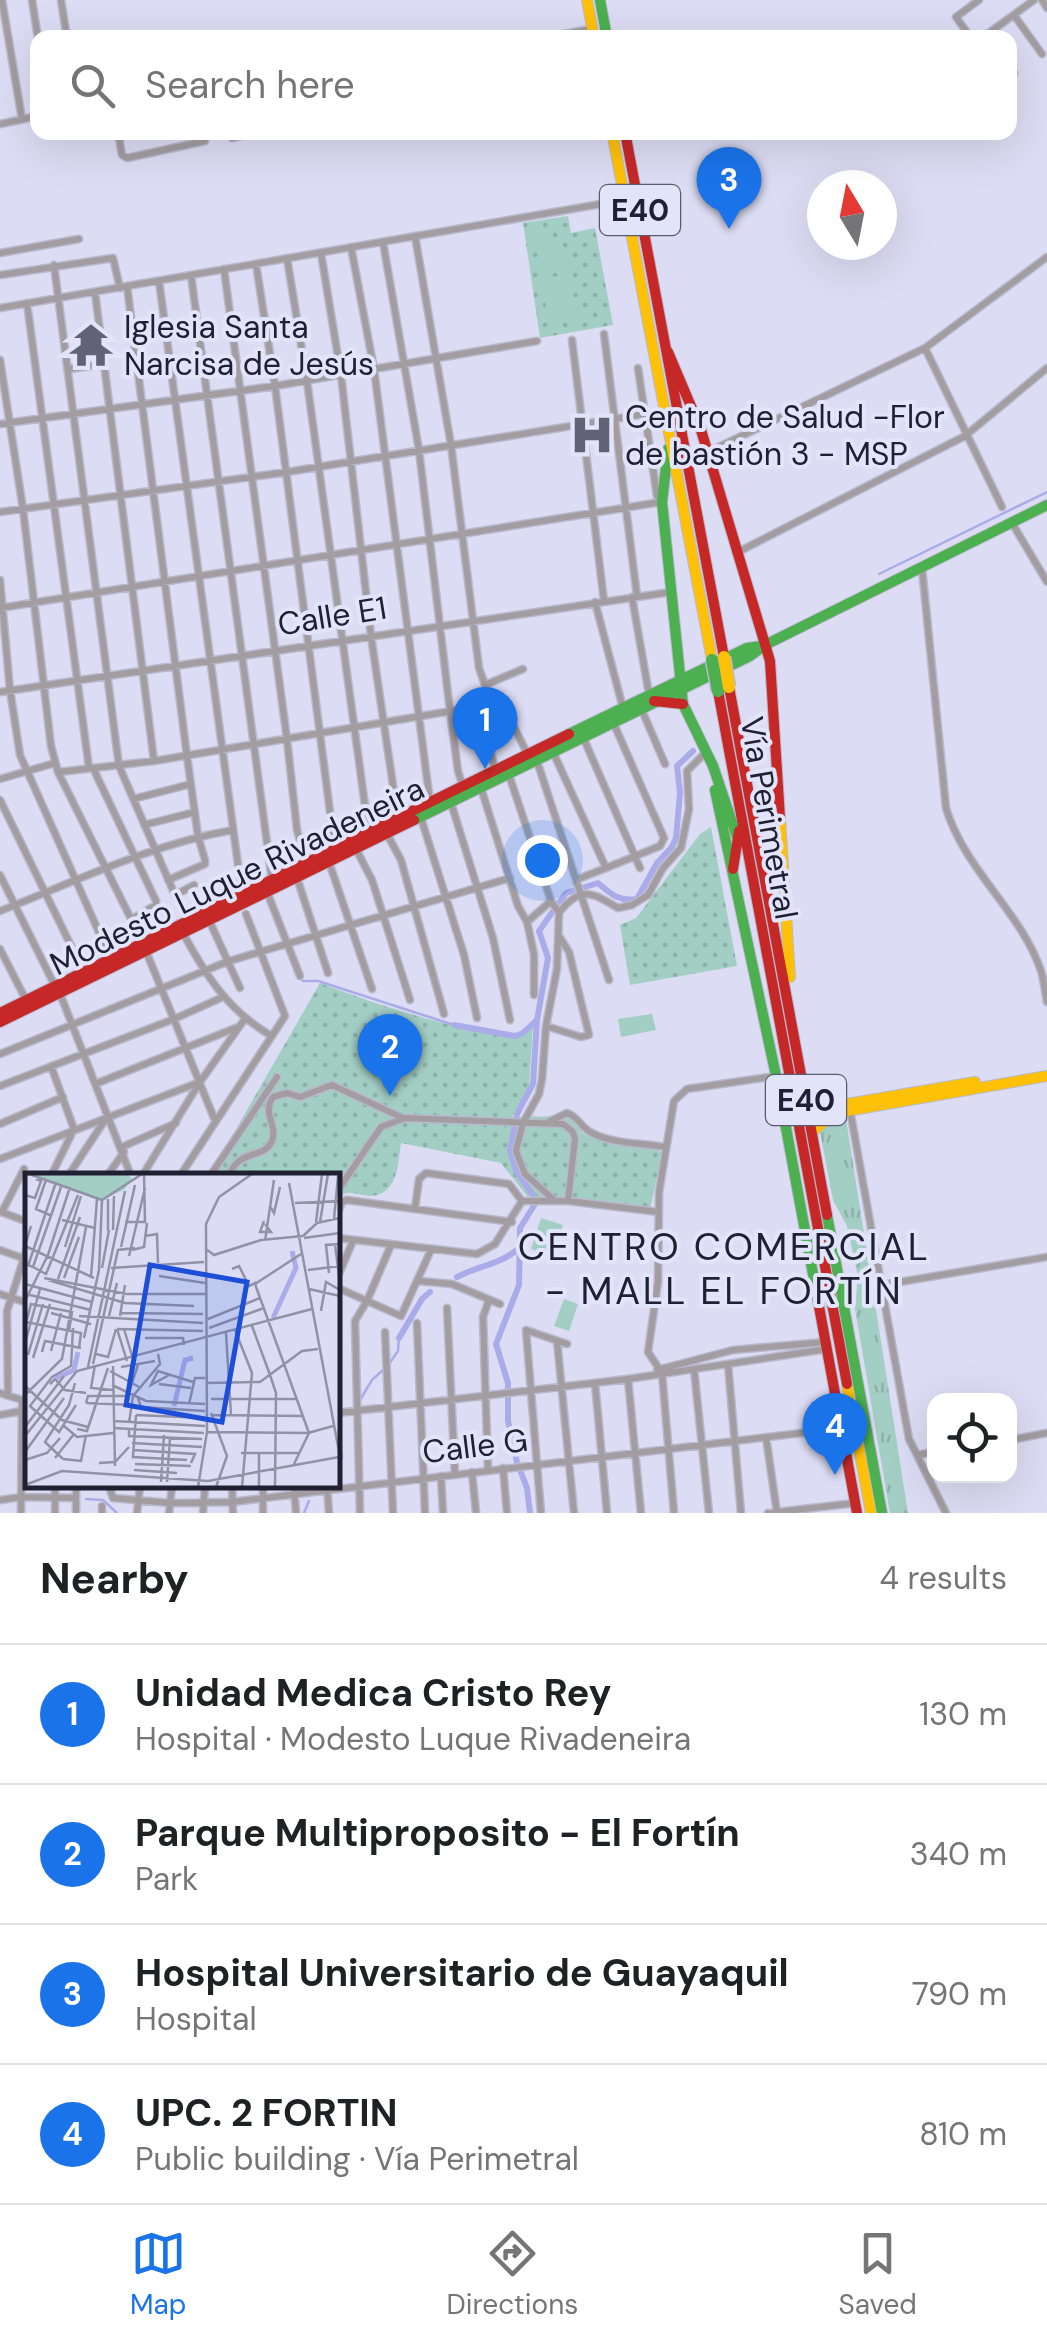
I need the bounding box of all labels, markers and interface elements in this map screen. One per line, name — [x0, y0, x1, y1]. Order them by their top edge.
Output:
search box — [30, 30, 1017, 140]
icon: search — [65, 58, 120, 113]
text: Search here — [145, 60, 355, 110]
pin: 3 — [696, 146, 762, 229]
north arrow — [807, 170, 897, 260]
road number: E40 — [600, 185, 680, 235]
place label: Iglesia Santa Narcisa de Jesús — [124, 306, 374, 385]
temple icon: Iglesia Santa Narcisa de Jesús — [67, 321, 115, 369]
place label: Centro de Salud -Flor de bastión 3 - MSP — [625, 396, 945, 475]
hospital icon: Centro de Salud -Flor de bastión 3 - MSP — [568, 411, 616, 459]
street label: Calle E1 — [275, 587, 389, 645]
pin: 1 — [452, 686, 518, 769]
street label: Vía Perimetral — [731, 713, 807, 923]
street label: Modesto Luque Rivadeneira — [43, 767, 431, 985]
your location — [517, 835, 568, 886]
pin: 2 — [358, 1014, 422, 1096]
road number: E40 — [766, 1075, 846, 1125]
inset map — [25, 1173, 340, 1488]
district label: CENTRO COMERCIAL - MALL EL FORTÍN — [518, 1222, 930, 1316]
pin: 4 — [802, 1392, 868, 1475]
map controls — [927, 1393, 1017, 1483]
button: locate — [927, 1393, 1017, 1483]
street label: Calle G — [420, 1419, 530, 1473]
text: Nearby — [40, 1551, 189, 1606]
text: 4 results — [880, 1557, 1007, 1599]
text: Unidad Medica Cristo Rey — [135, 1668, 611, 1718]
text: 1 — [67, 1693, 78, 1735]
text: 130 m — [919, 1693, 1007, 1735]
text: Hospital · Modesto Luque Rivadeneira — [135, 1718, 691, 1760]
text: Parque Multiproposito - El Fortín — [135, 1808, 740, 1858]
text: 2 — [63, 1833, 82, 1875]
text: 340 m — [910, 1833, 1007, 1875]
text: Park — [135, 1858, 198, 1900]
text: Hospital Universitario de Guayaquil — [135, 1948, 789, 1998]
text: 3 — [63, 1973, 82, 2015]
text: 790 m — [912, 1973, 1007, 2015]
text: Hospital — [135, 1998, 257, 2040]
text: UPC. 2 FORTIN — [135, 2088, 397, 2138]
text: 4 — [62, 2113, 83, 2155]
text: 810 m — [919, 2113, 1007, 2155]
text: Public building · Vía Perimetral — [135, 2138, 579, 2180]
tab: Map — [130, 2226, 186, 2323]
tab: Directions — [447, 2226, 578, 2323]
tab: Saved — [838, 2226, 917, 2323]

